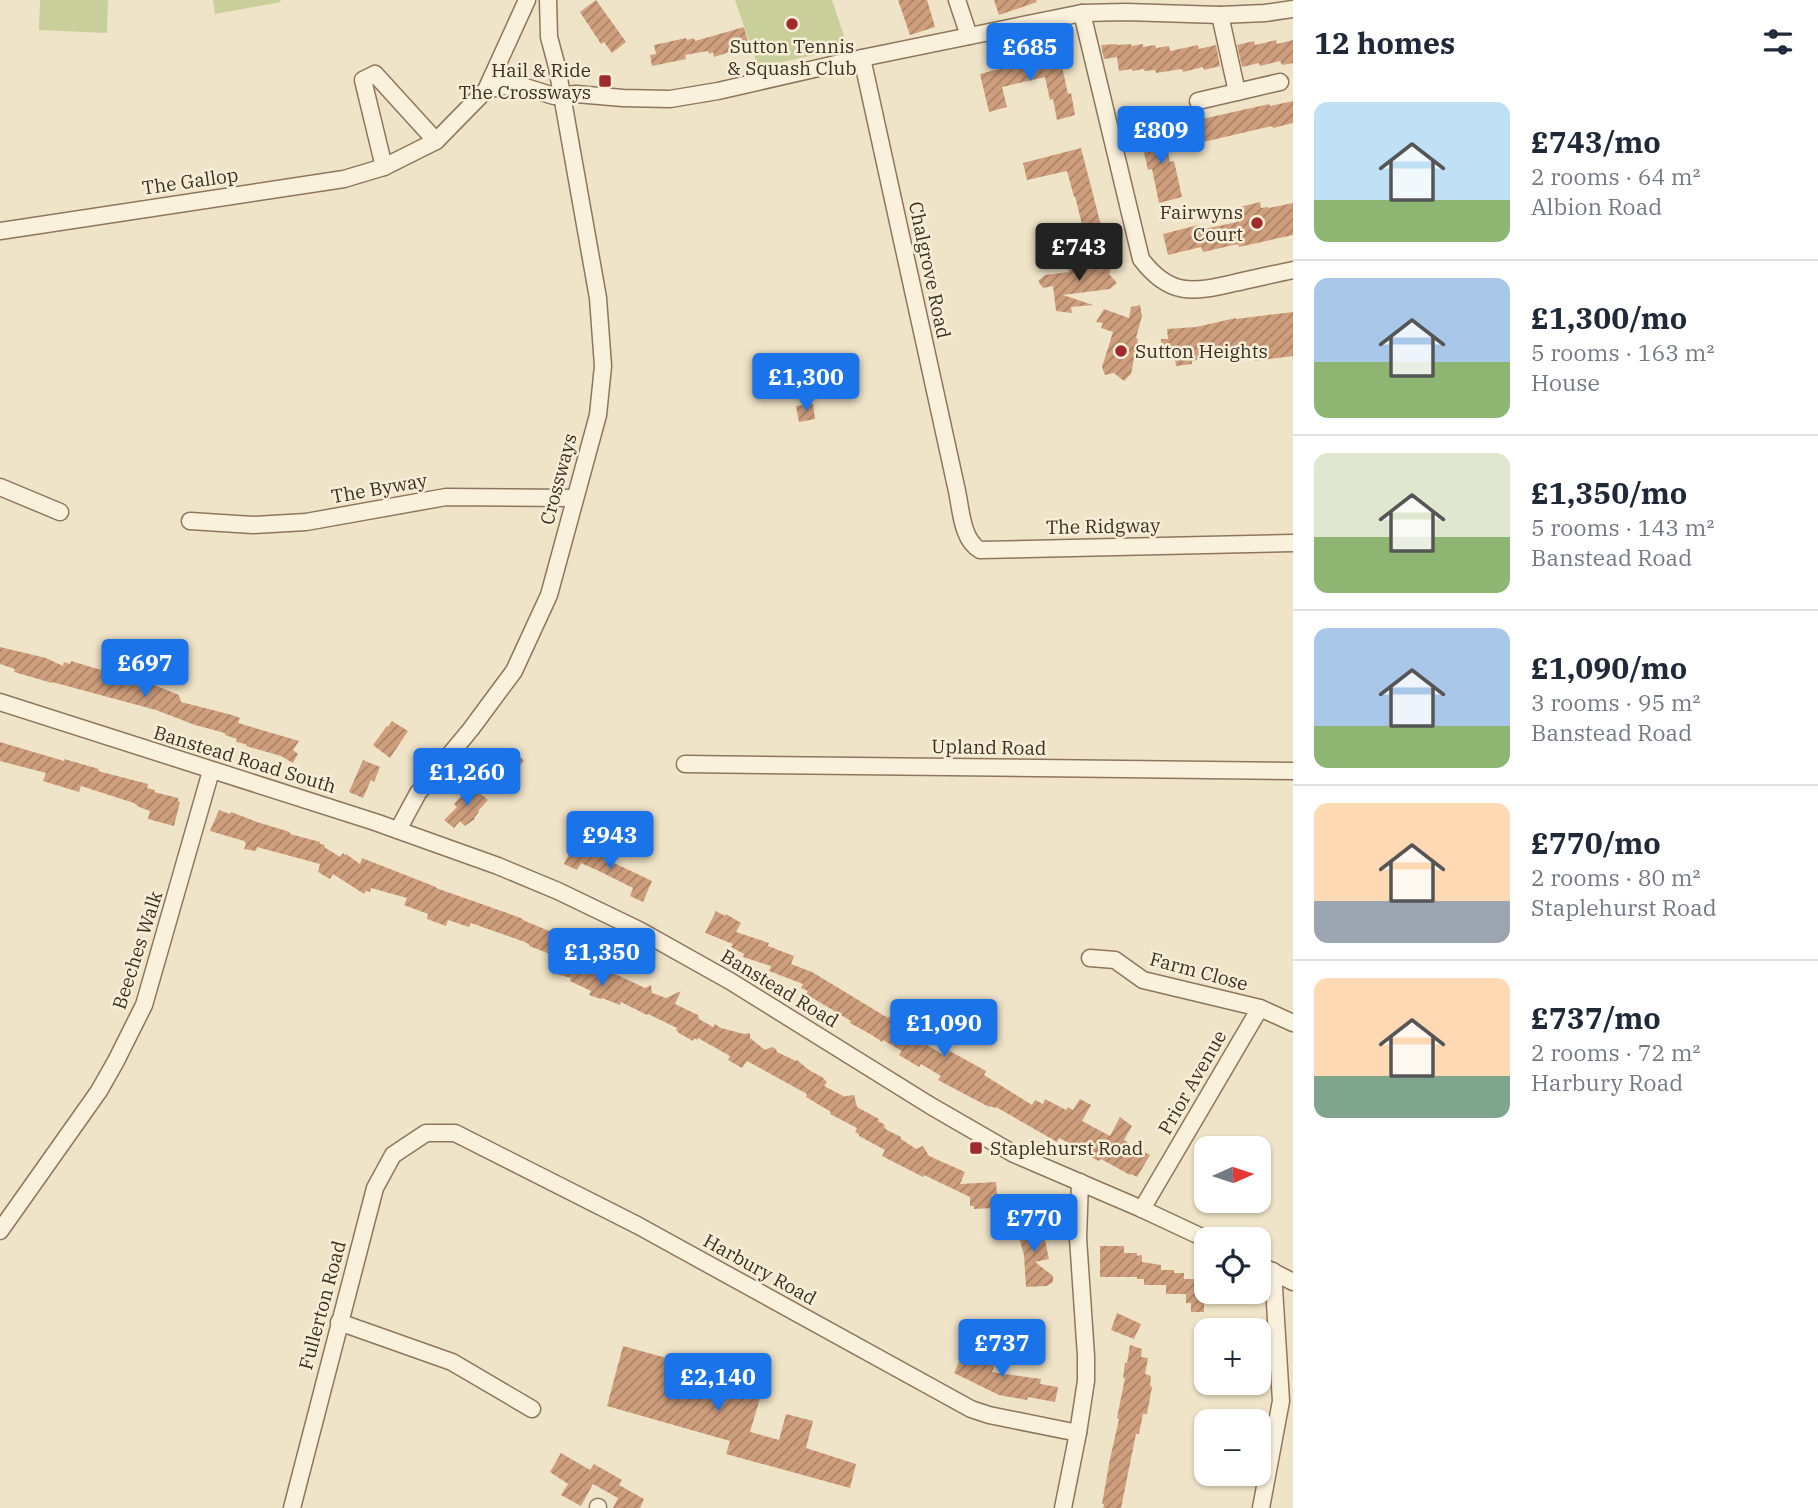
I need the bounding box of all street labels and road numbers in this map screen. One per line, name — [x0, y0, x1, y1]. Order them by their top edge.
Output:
street label: The Gallop — [140, 162, 240, 200]
street label: Chalgrove Road — [904, 199, 956, 341]
street label: Crossways — [534, 431, 582, 527]
street label: The Byway — [329, 468, 430, 508]
street label: The Ridgway — [1046, 513, 1161, 539]
street label: Banstead Road South — [151, 720, 339, 798]
street label: Upland Road — [931, 734, 1047, 760]
street label: Beeches Walk — [107, 888, 167, 1012]
street label: Banstead Road — [717, 943, 843, 1033]
street label: Farm Close — [1147, 946, 1251, 996]
street label: Prior Avenue — [1153, 1026, 1231, 1138]
street label: Harbury Road — [699, 1228, 821, 1310]
street label: Fullerton Road — [293, 1238, 351, 1372]

